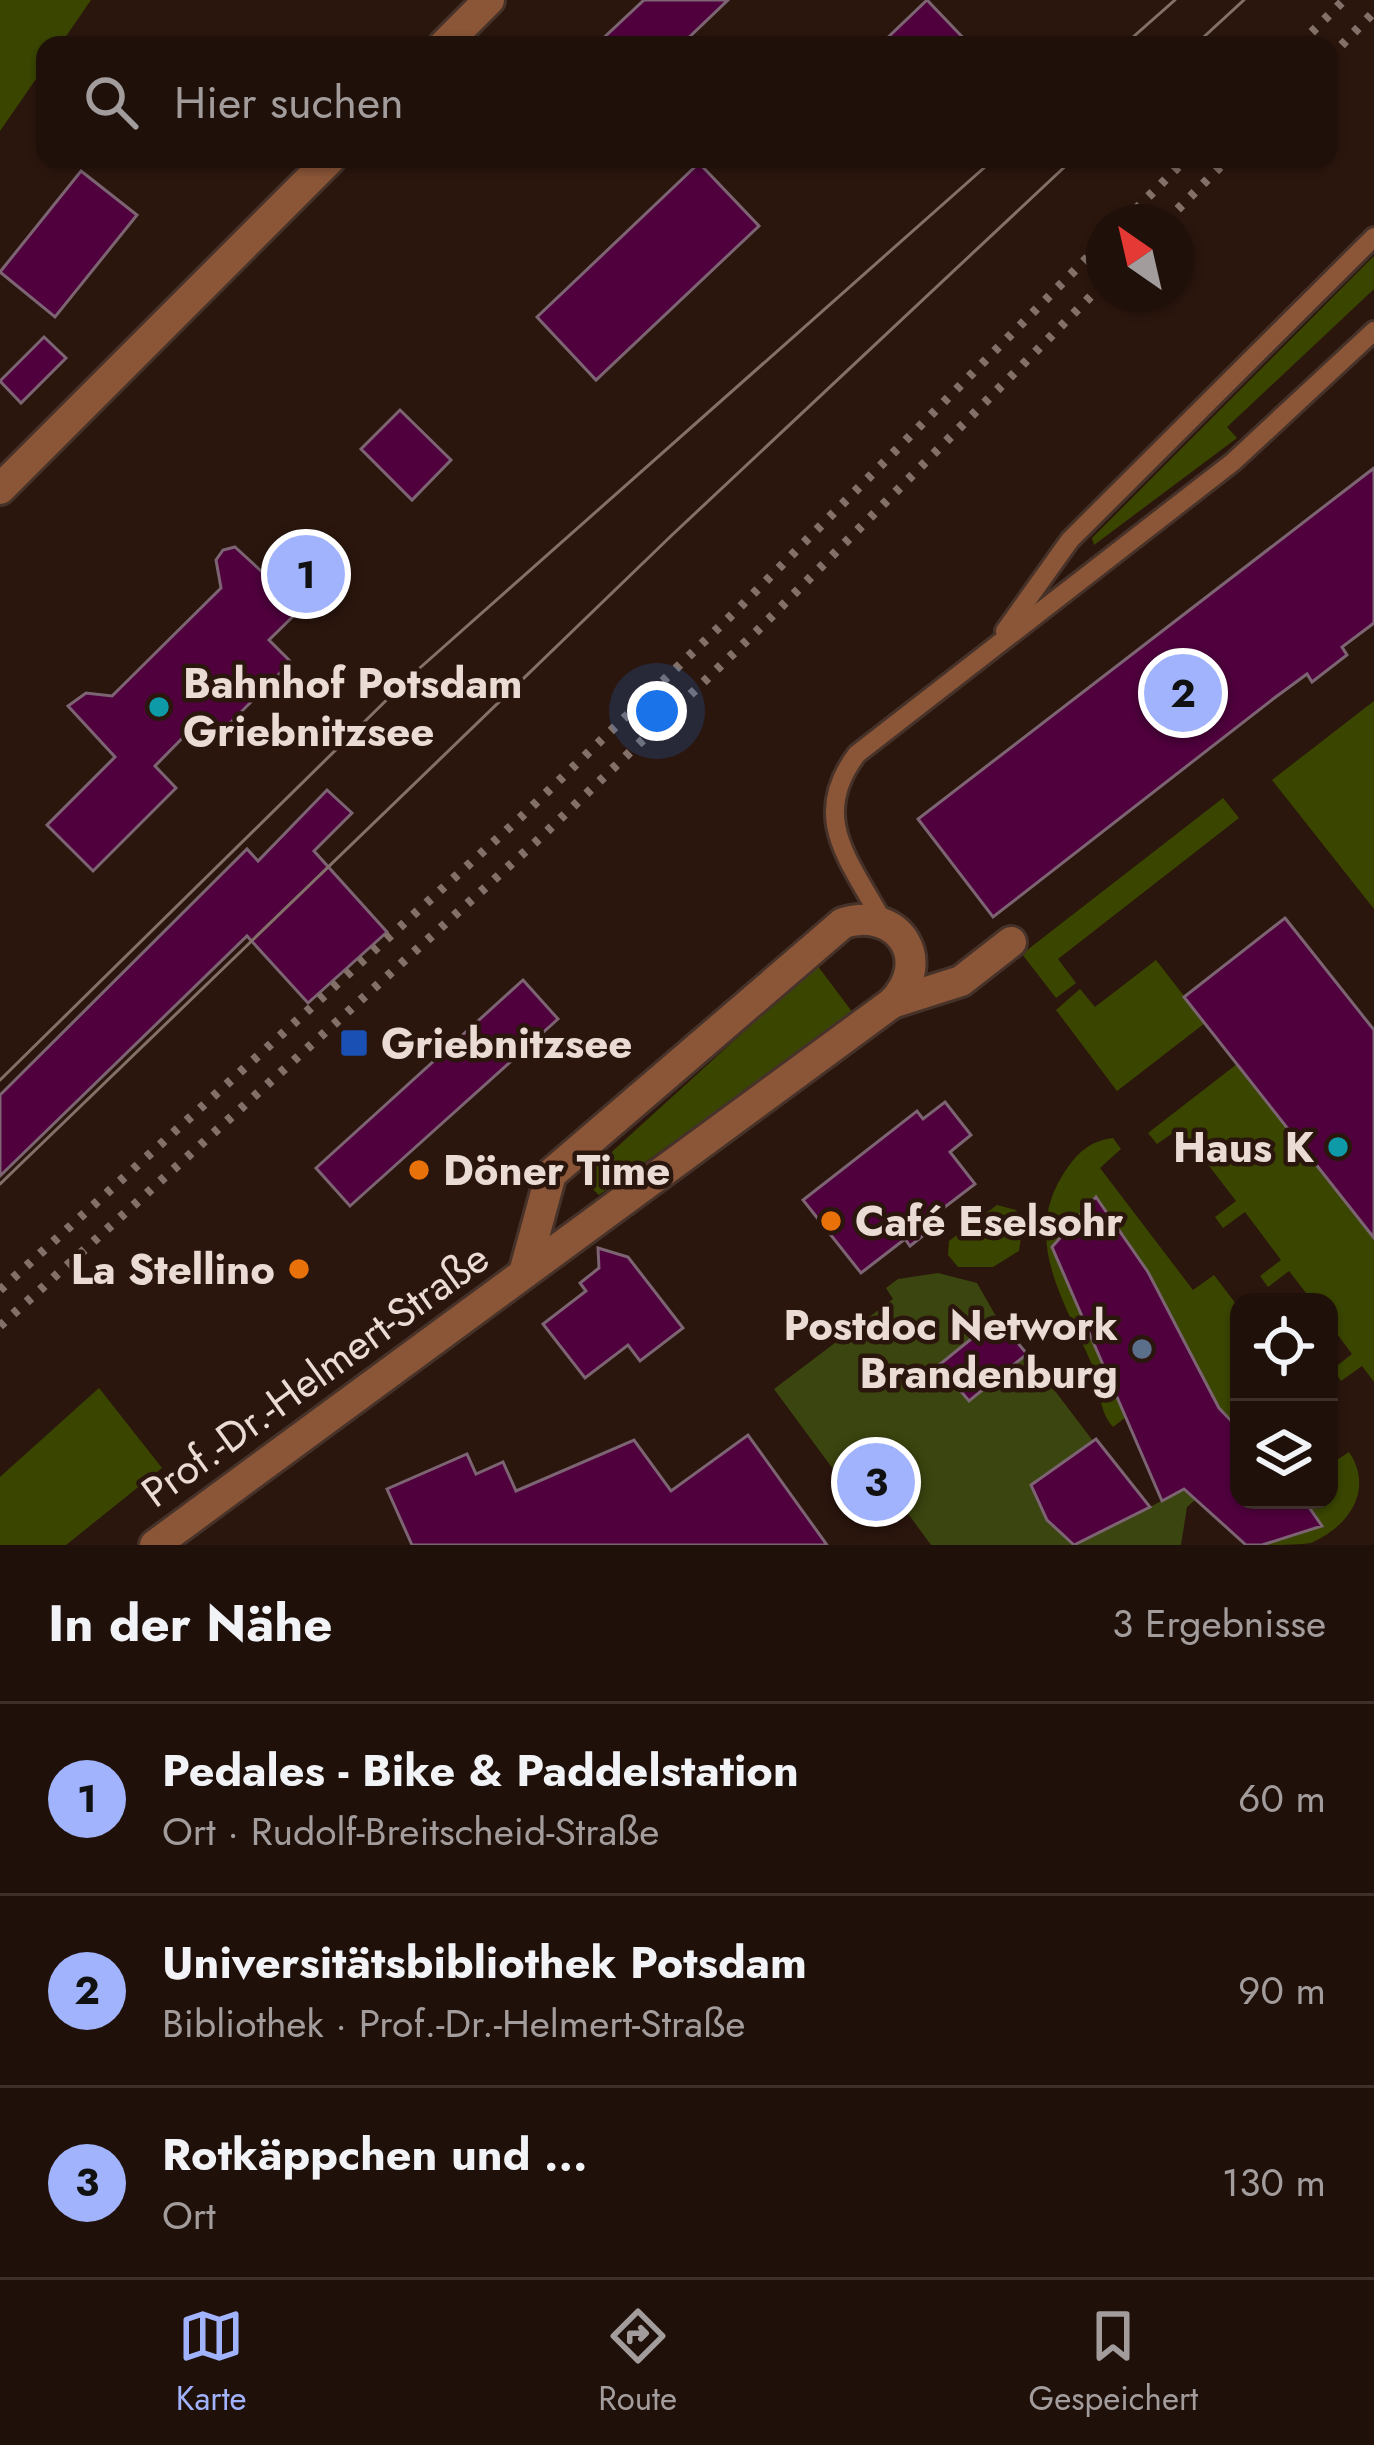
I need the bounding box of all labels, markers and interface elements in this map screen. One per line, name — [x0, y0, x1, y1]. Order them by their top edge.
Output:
search box — [36, 36, 1338, 168]
icon: search — [78, 69, 144, 135]
text: Hier suchen — [174, 70, 404, 135]
north arrow — [1086, 204, 1194, 312]
pin: 1 — [267, 529, 345, 619]
pin: 2 — [1144, 648, 1222, 738]
place label: Bahnhof Potsdam Griebnitzsee — [183, 653, 523, 762]
your location — [627, 681, 687, 741]
marker: Bahnhof Potsdam Griebnitzsee — [146, 694, 172, 720]
place label: Griebnitzsee — [381, 1013, 632, 1074]
marker: Griebnitzsee — [338, 1027, 370, 1059]
place label: Haus K — [1173, 1117, 1315, 1178]
marker: Haus K — [1325, 1134, 1351, 1160]
place label: Döner Time — [443, 1140, 670, 1201]
marker: Döner Time — [406, 1157, 432, 1183]
place label: Café Eselsohr — [855, 1191, 1124, 1252]
marker: Café Eselsohr — [818, 1208, 844, 1234]
street label: Prof.-Dr.-Helmert-Straße — [129, 1228, 501, 1522]
place label: La Stellino — [71, 1239, 275, 1300]
marker: La Stellino — [286, 1256, 312, 1282]
map controls — [1230, 1293, 1338, 1509]
button: locate — [1230, 1293, 1338, 1401]
place label: Postdoc Network Brandenburg — [783, 1295, 1118, 1404]
marker: Postdoc Network Brandenburg — [1129, 1336, 1155, 1362]
button: layers — [1230, 1401, 1338, 1509]
pin: 3 — [837, 1437, 915, 1527]
text: In der Nähe — [48, 1586, 332, 1660]
text: 3 Ergebnisse — [1112, 1595, 1326, 1652]
text: Pedales - Bike & Paddelstation — [162, 1738, 799, 1803]
text: 1 — [77, 1770, 97, 1827]
text: 60 m — [1238, 1770, 1326, 1827]
text: Ort · Rudolf-Breitscheid-Straße — [162, 1803, 659, 1860]
text: Universitätsbibliothek Potsdam — [162, 1930, 807, 1995]
text: 2 — [74, 1962, 100, 2019]
text: 90 m — [1238, 1962, 1326, 2019]
text: Bibliothek · Prof.-Dr.-Helmert-Straße — [162, 1995, 745, 2052]
text: Rotkäppchen und ... — [162, 2122, 587, 2187]
text: 3 — [75, 2154, 99, 2211]
text: 130 m — [1222, 2154, 1326, 2211]
text: Ort — [162, 2187, 216, 2244]
tab: Karte — [176, 2303, 247, 2422]
tab: Route — [598, 2303, 677, 2422]
tab: Gespeichert — [1029, 2303, 1198, 2422]

